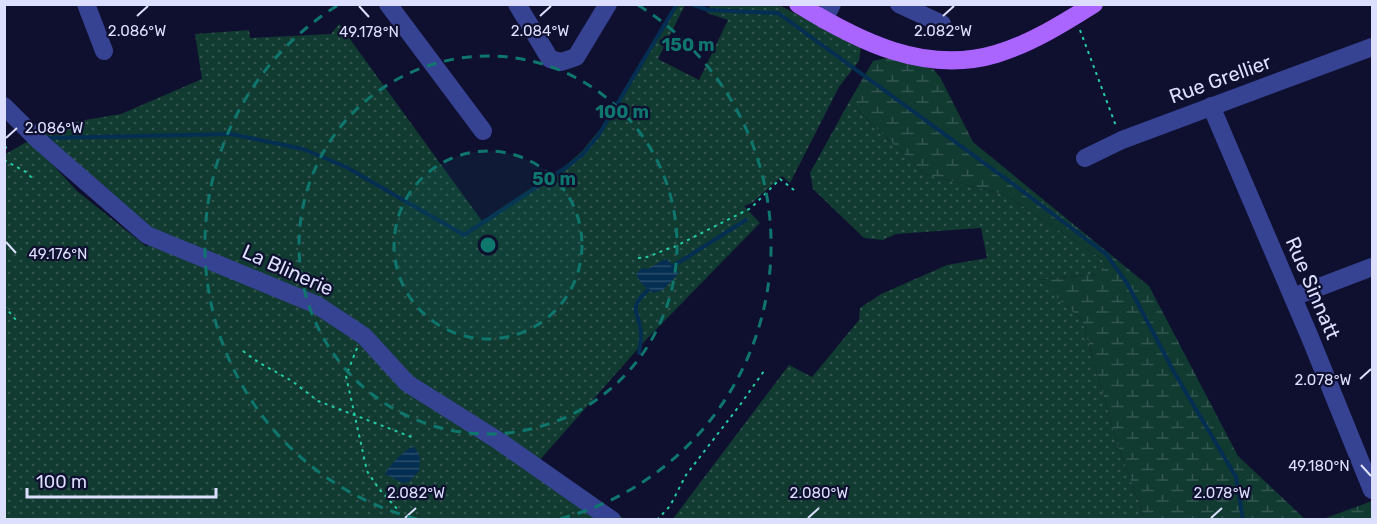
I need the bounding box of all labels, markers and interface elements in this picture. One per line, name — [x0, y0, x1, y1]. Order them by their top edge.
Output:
text: 2.086°W — [108, 22, 166, 40]
text: 2.084°W — [511, 22, 569, 40]
text: 2.082°W — [914, 22, 972, 40]
text: 49.178°N — [339, 23, 399, 41]
text: 150 m — [661, 34, 715, 56]
street label: Rue Grellier — [1166, 49, 1275, 109]
text: 100 m — [595, 101, 649, 123]
text: 2.086°W — [25, 119, 83, 137]
text: 50 m — [532, 168, 576, 190]
street label: Rue Sinnatt — [1281, 233, 1345, 343]
centre of rings — [478, 235, 498, 255]
street label: La Blinerie — [239, 239, 337, 301]
text: 49.176°N — [29, 245, 87, 263]
text: 2.078°W — [1295, 371, 1351, 389]
text: 49.180°N — [1288, 457, 1350, 475]
scale bar — [27, 461, 216, 499]
text: 100 m — [36, 471, 87, 493]
text: 2.082°W — [387, 484, 445, 502]
text: 2.080°W — [790, 484, 848, 502]
text: 2.078°W — [1194, 484, 1250, 502]

